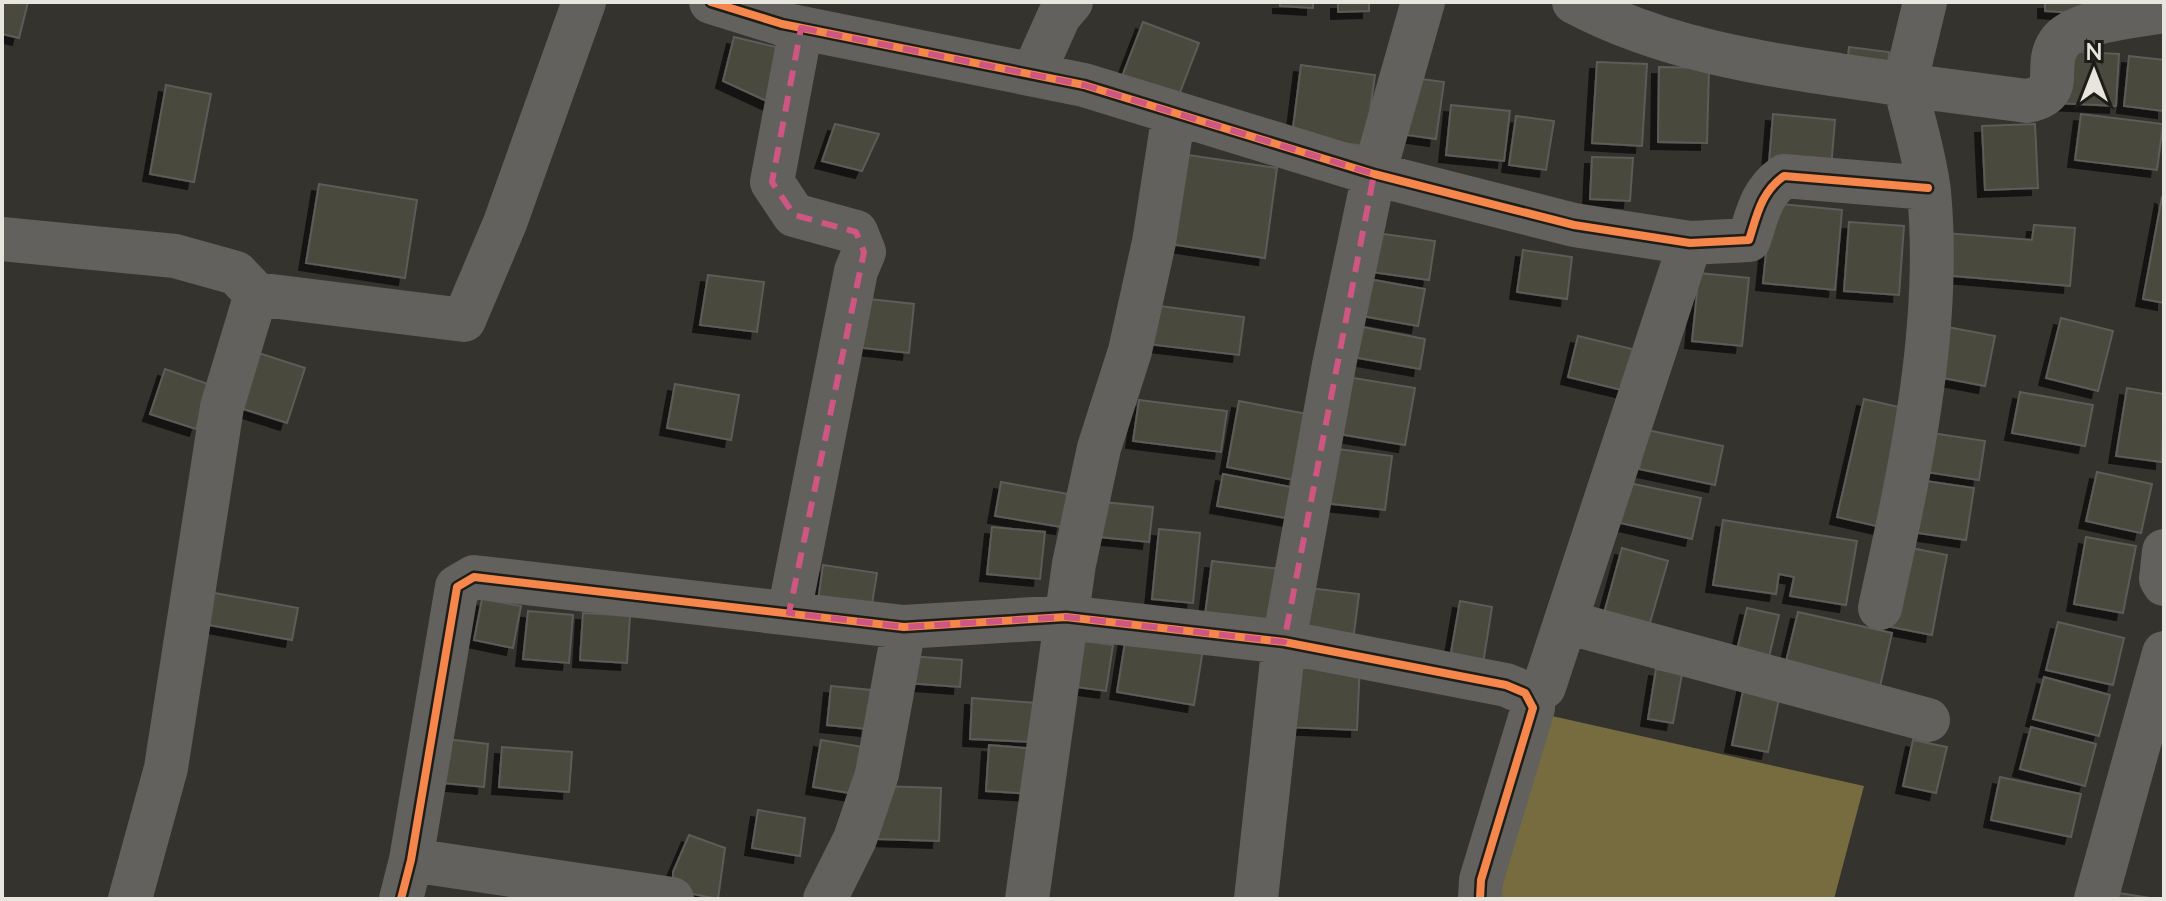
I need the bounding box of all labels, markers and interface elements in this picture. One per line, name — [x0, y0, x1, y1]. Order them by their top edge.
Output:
north arrow — [2054, 32, 2134, 112]
text: N — [2086, 38, 2102, 65]

